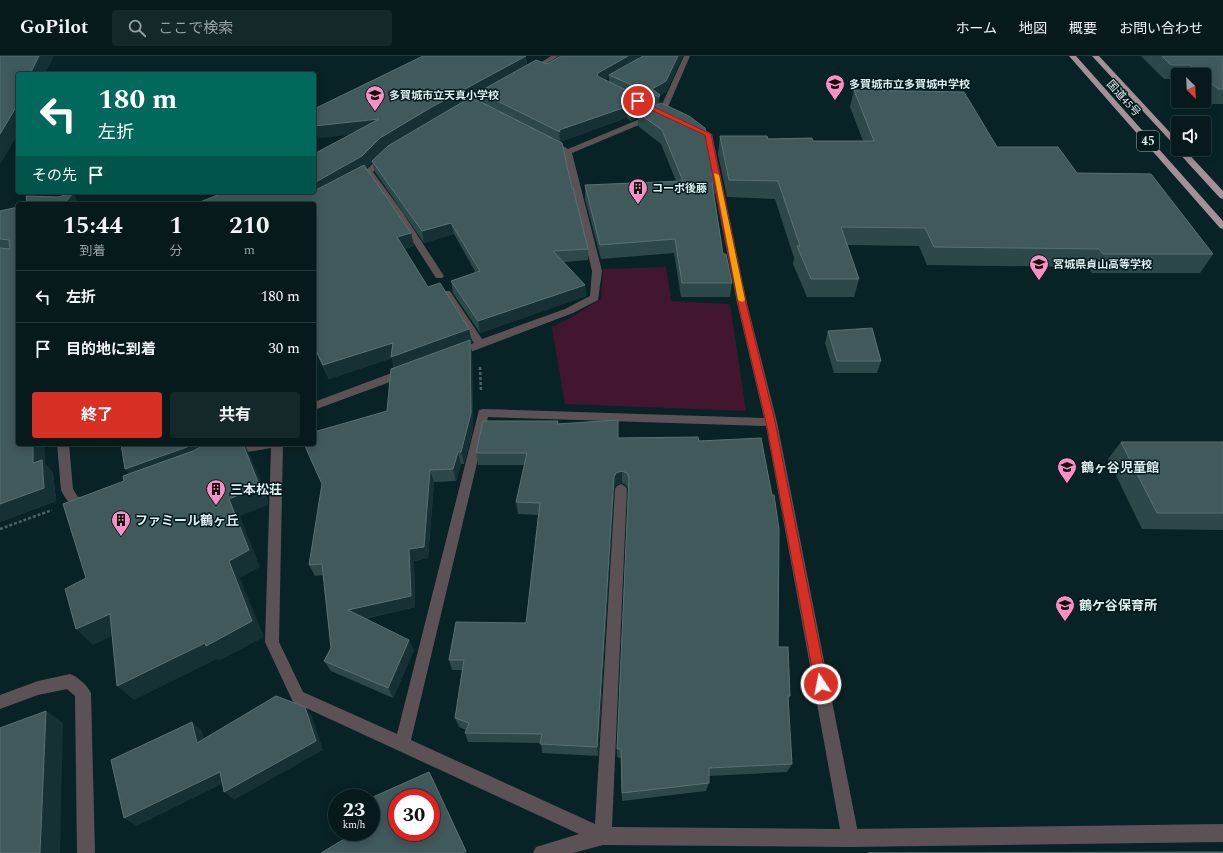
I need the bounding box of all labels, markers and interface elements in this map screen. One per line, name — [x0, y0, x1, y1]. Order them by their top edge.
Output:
search box — [112, 10, 392, 46]
text: GoPilot — [20, 13, 88, 42]
icon: search — [126, 17, 148, 39]
text: ここで検索 — [158, 17, 233, 40]
text: ホーム — [955, 18, 997, 39]
text: 地図 — [1019, 18, 1047, 39]
text: 概要 — [1069, 18, 1097, 39]
text: お問い合わせ — [1119, 18, 1203, 39]
north arrow — [1171, 68, 1211, 108]
map controls — [1171, 68, 1211, 156]
school or university icon: 多賀城市立多賀城中学校 — [824, 73, 846, 101]
place label: 多賀城市立多賀城中学校 — [849, 76, 970, 93]
street label: 国道45号 — [1103, 76, 1145, 120]
text: 180 m — [98, 78, 177, 121]
school or university icon: 多賀城市立天真小学校 — [364, 84, 386, 112]
pin — [621, 84, 655, 118]
place label: 多賀城市立天真小学校 — [389, 87, 499, 104]
icon: left — [32, 88, 84, 140]
icon: arrive — [627, 90, 649, 112]
button: sound — [1171, 116, 1211, 156]
text: 左折 — [98, 119, 134, 146]
road number: 45 — [1137, 131, 1159, 151]
text: その先 — [32, 164, 77, 187]
icon: arrive — [85, 164, 107, 186]
building icon: コーポ後藤 — [627, 177, 649, 205]
place label: コーポ後藤 — [652, 180, 707, 197]
text: 15:44 — [62, 208, 123, 244]
text: 1 — [169, 208, 183, 244]
text: 210 — [229, 208, 270, 244]
text: m — [244, 240, 255, 260]
text: 到着 — [80, 241, 106, 261]
text: 分 — [169, 241, 182, 261]
school or university icon: 宮城県貞山高等学校 — [1028, 253, 1050, 281]
place label: 宮城県貞山高等学校 — [1053, 256, 1152, 273]
text: 180 m — [261, 285, 300, 308]
icon: left — [32, 286, 54, 308]
text: 左折 — [66, 286, 96, 309]
text: 30 m — [268, 337, 300, 360]
icon: arrive — [32, 338, 54, 360]
text: 目的地に到着 — [66, 338, 156, 361]
button: 終了 — [32, 392, 162, 438]
button: 共有 — [170, 392, 300, 438]
school or university icon: 鶴ヶ谷児童館 — [1056, 456, 1078, 484]
place label: 鶴ヶ谷児童館 — [1081, 458, 1159, 478]
building icon: 三本松荘 — [205, 478, 227, 506]
place label: 三本松荘 — [230, 480, 282, 500]
building icon: ファミール鶴ヶ丘 — [110, 509, 132, 537]
place label: ファミール鶴ヶ丘 — [135, 511, 239, 531]
school or university icon: 鶴ケ谷保育所 — [1054, 594, 1076, 622]
place label: 鶴ケ谷保育所 — [1079, 596, 1157, 616]
position arrow — [800, 663, 842, 705]
speed limit sign: 30 — [388, 789, 440, 841]
text: 23 — [343, 795, 365, 825]
text: km/h — [343, 817, 365, 833]

